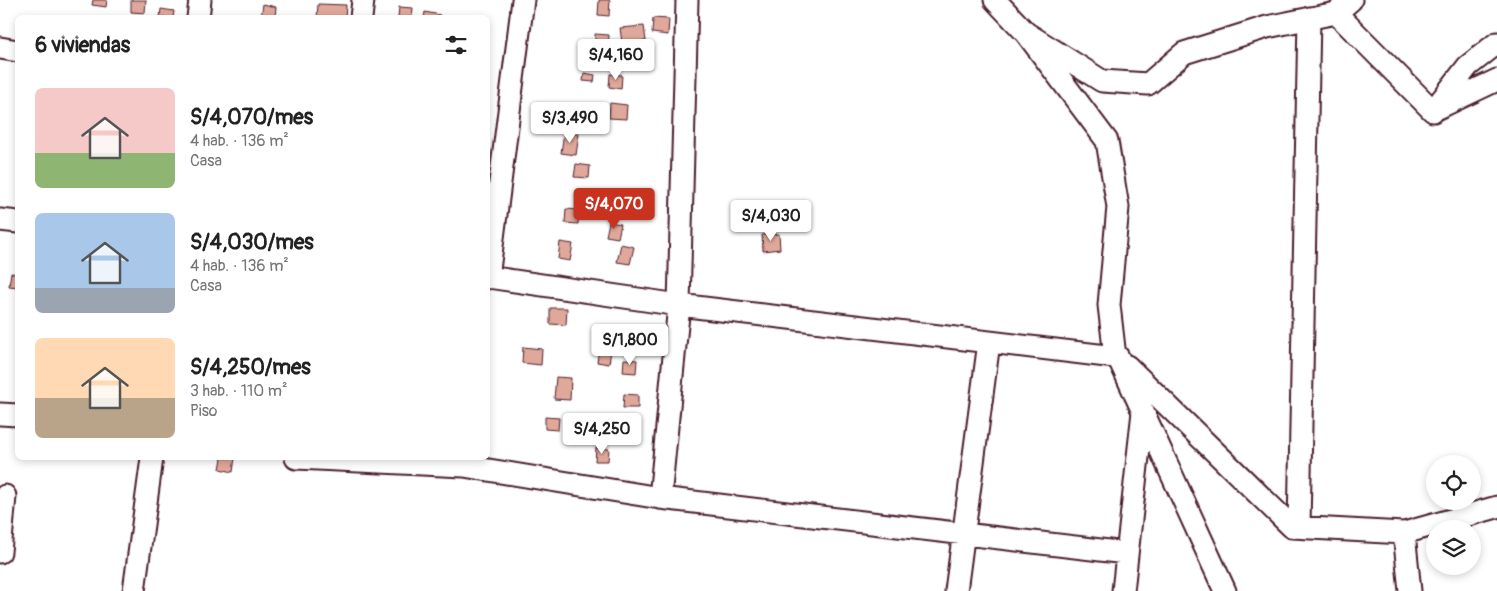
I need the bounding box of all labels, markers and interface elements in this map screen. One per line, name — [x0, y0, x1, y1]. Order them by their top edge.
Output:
icon: filters — [442, 31, 470, 59]
text: 6 viviendas — [35, 32, 130, 59]
pin: S/4,160 — [570, 38, 662, 81]
text: S/4,160 — [589, 45, 643, 65]
pin: S/3,490 — [524, 102, 616, 144]
text: S/4,070/mes — [190, 104, 313, 131]
icon: home — [75, 108, 135, 168]
text: S/3,490 — [542, 108, 598, 128]
text: 4 hab. · 136 m² — [190, 131, 289, 151]
text: Casa — [190, 151, 222, 171]
pin: S/4,070 — [568, 188, 660, 230]
text: S/4,070 — [585, 194, 643, 214]
pin: S/4,030 — [725, 200, 817, 242]
text: S/4,030 — [741, 206, 801, 226]
text: S/4,030/mes — [190, 229, 314, 256]
icon: home — [75, 233, 135, 293]
text: 4 hab. · 136 m² — [190, 256, 289, 276]
text: Casa — [190, 276, 222, 296]
pin: S/1,800 — [584, 324, 676, 366]
text: S/1,800 — [602, 330, 658, 350]
text: S/4,250/mes — [190, 354, 311, 381]
icon: home — [75, 358, 135, 418]
text: 3 hab. · 110 m² — [190, 381, 287, 401]
text: Piso — [190, 401, 217, 421]
pin: S/4,250 — [556, 412, 648, 455]
text: S/4,250 — [574, 419, 630, 439]
map controls — [1426, 455, 1481, 575]
button: locate — [1426, 455, 1481, 510]
button: layers — [1426, 520, 1481, 575]

